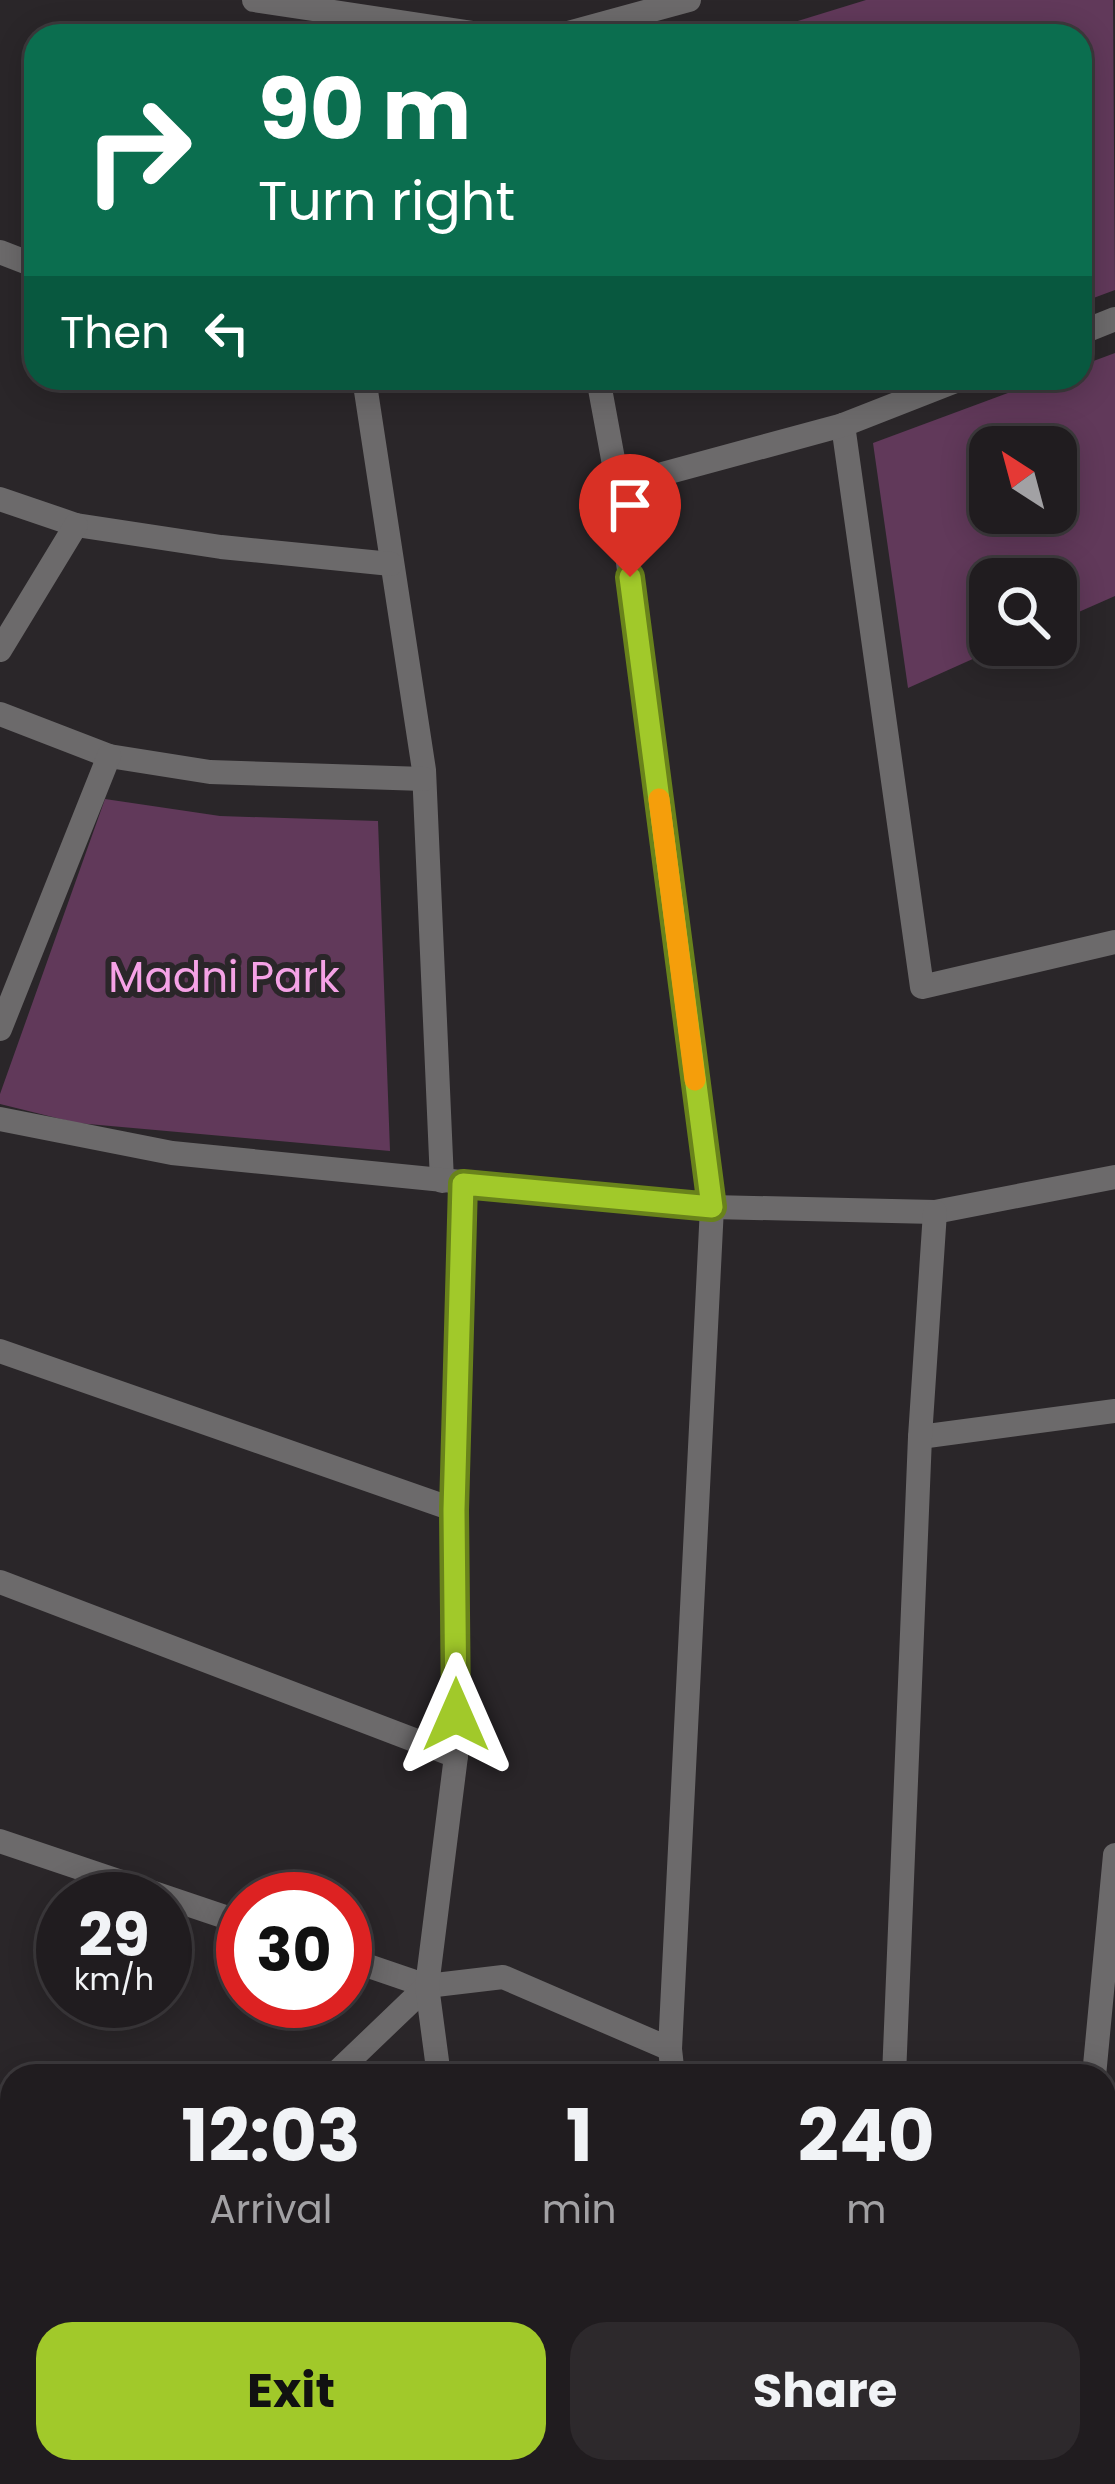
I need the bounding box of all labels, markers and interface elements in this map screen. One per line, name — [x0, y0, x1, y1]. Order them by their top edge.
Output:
text: 90 m — [258, 51, 471, 168]
icon: right — [60, 72, 216, 228]
text: Turn right — [258, 163, 515, 239]
icon: left — [194, 300, 260, 366]
text: Then — [60, 301, 170, 364]
north arrow — [969, 426, 1077, 534]
map controls — [969, 426, 1077, 666]
pin — [579, 454, 681, 577]
icon: arrive — [597, 472, 663, 538]
button: search — [969, 558, 1077, 666]
park label: Madni Park — [108, 948, 340, 1007]
position arrow — [393, 1652, 519, 1778]
speed limit sign: 30 — [216, 1872, 372, 2028]
text: 29 — [78, 1893, 150, 1977]
text: km/h — [74, 1958, 154, 2001]
text: 12:03 — [181, 2085, 360, 2186]
text: 1 — [566, 2085, 593, 2186]
text: 240 — [798, 2085, 935, 2186]
text: Arrival — [209, 2182, 332, 2237]
text: min — [542, 2182, 617, 2237]
text: m — [846, 2182, 886, 2237]
button: Exit — [36, 2322, 546, 2460]
button: Share — [570, 2322, 1080, 2460]

